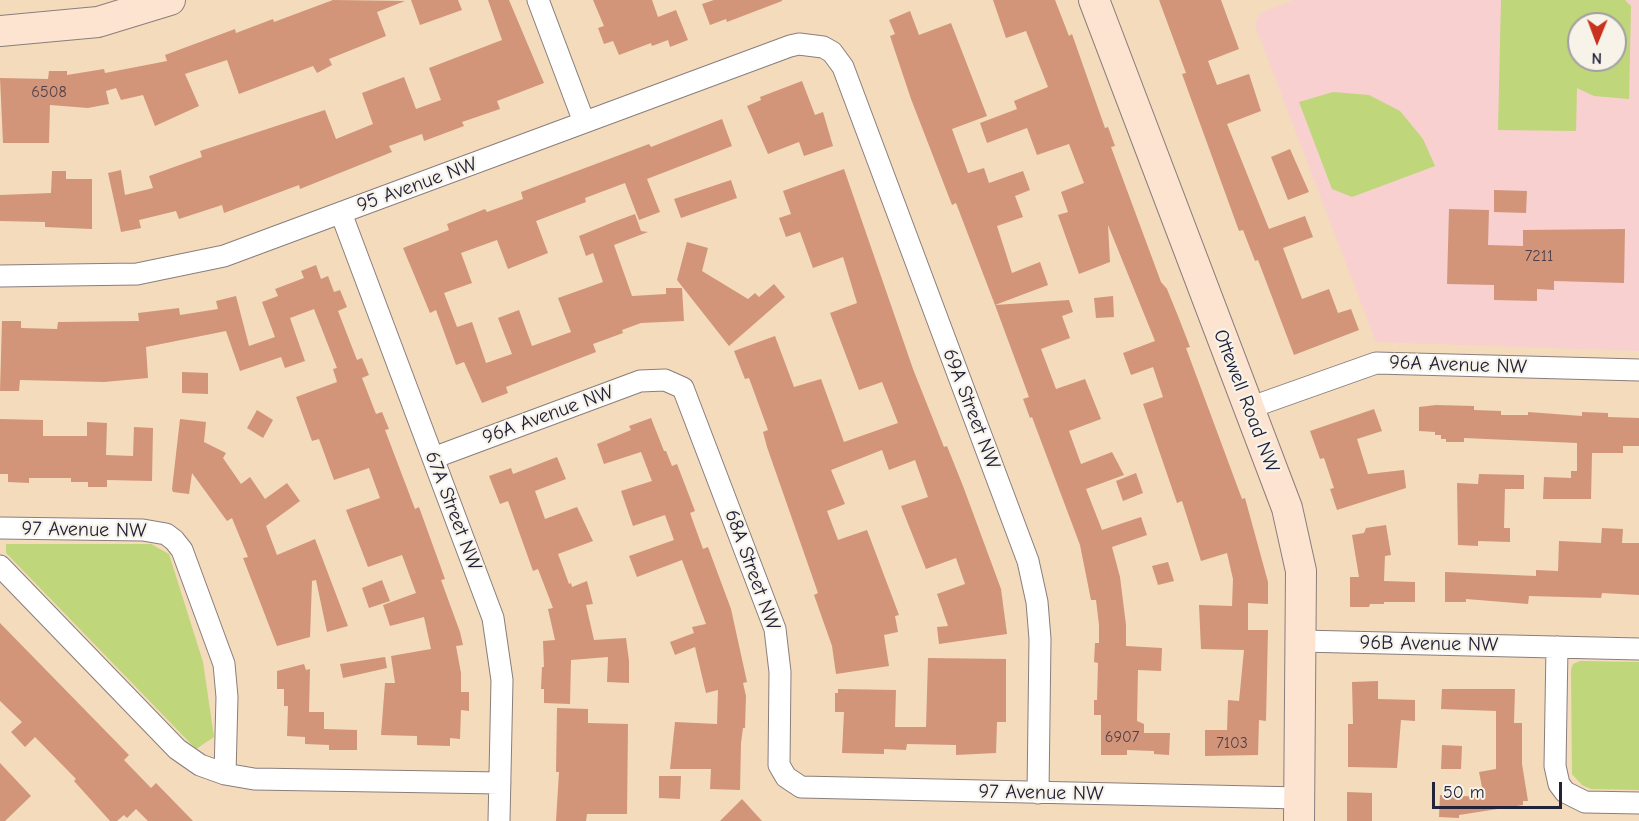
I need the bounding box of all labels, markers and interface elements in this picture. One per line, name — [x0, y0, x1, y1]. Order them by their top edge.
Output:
north arrow — [1567, 12, 1627, 72]
text: N — [1591, 49, 1602, 67]
house number: 6508 — [31, 82, 67, 102]
street label: 95 Avenue NW — [354, 152, 480, 218]
house number: 7211 — [1525, 246, 1553, 266]
street label: Ottewell Road NW — [1208, 326, 1284, 476]
street label: 69A Street NW — [937, 345, 1005, 473]
street label: 96A Avenue NW — [1389, 351, 1527, 379]
street label: 96A Avenue NW — [479, 380, 617, 450]
street label: 67A Street NW — [419, 448, 487, 574]
street label: 68A Street NW — [719, 506, 785, 634]
street label: 97 Avenue NW — [21, 517, 147, 543]
street label: 96B Avenue NW — [1359, 631, 1499, 657]
house number: 6907 — [1105, 727, 1139, 747]
house number: 7103 — [1216, 733, 1248, 753]
scale bar — [1435, 770, 1566, 808]
street label: 97 Avenue NW — [978, 780, 1104, 806]
text: 50 m — [1443, 782, 1485, 803]

